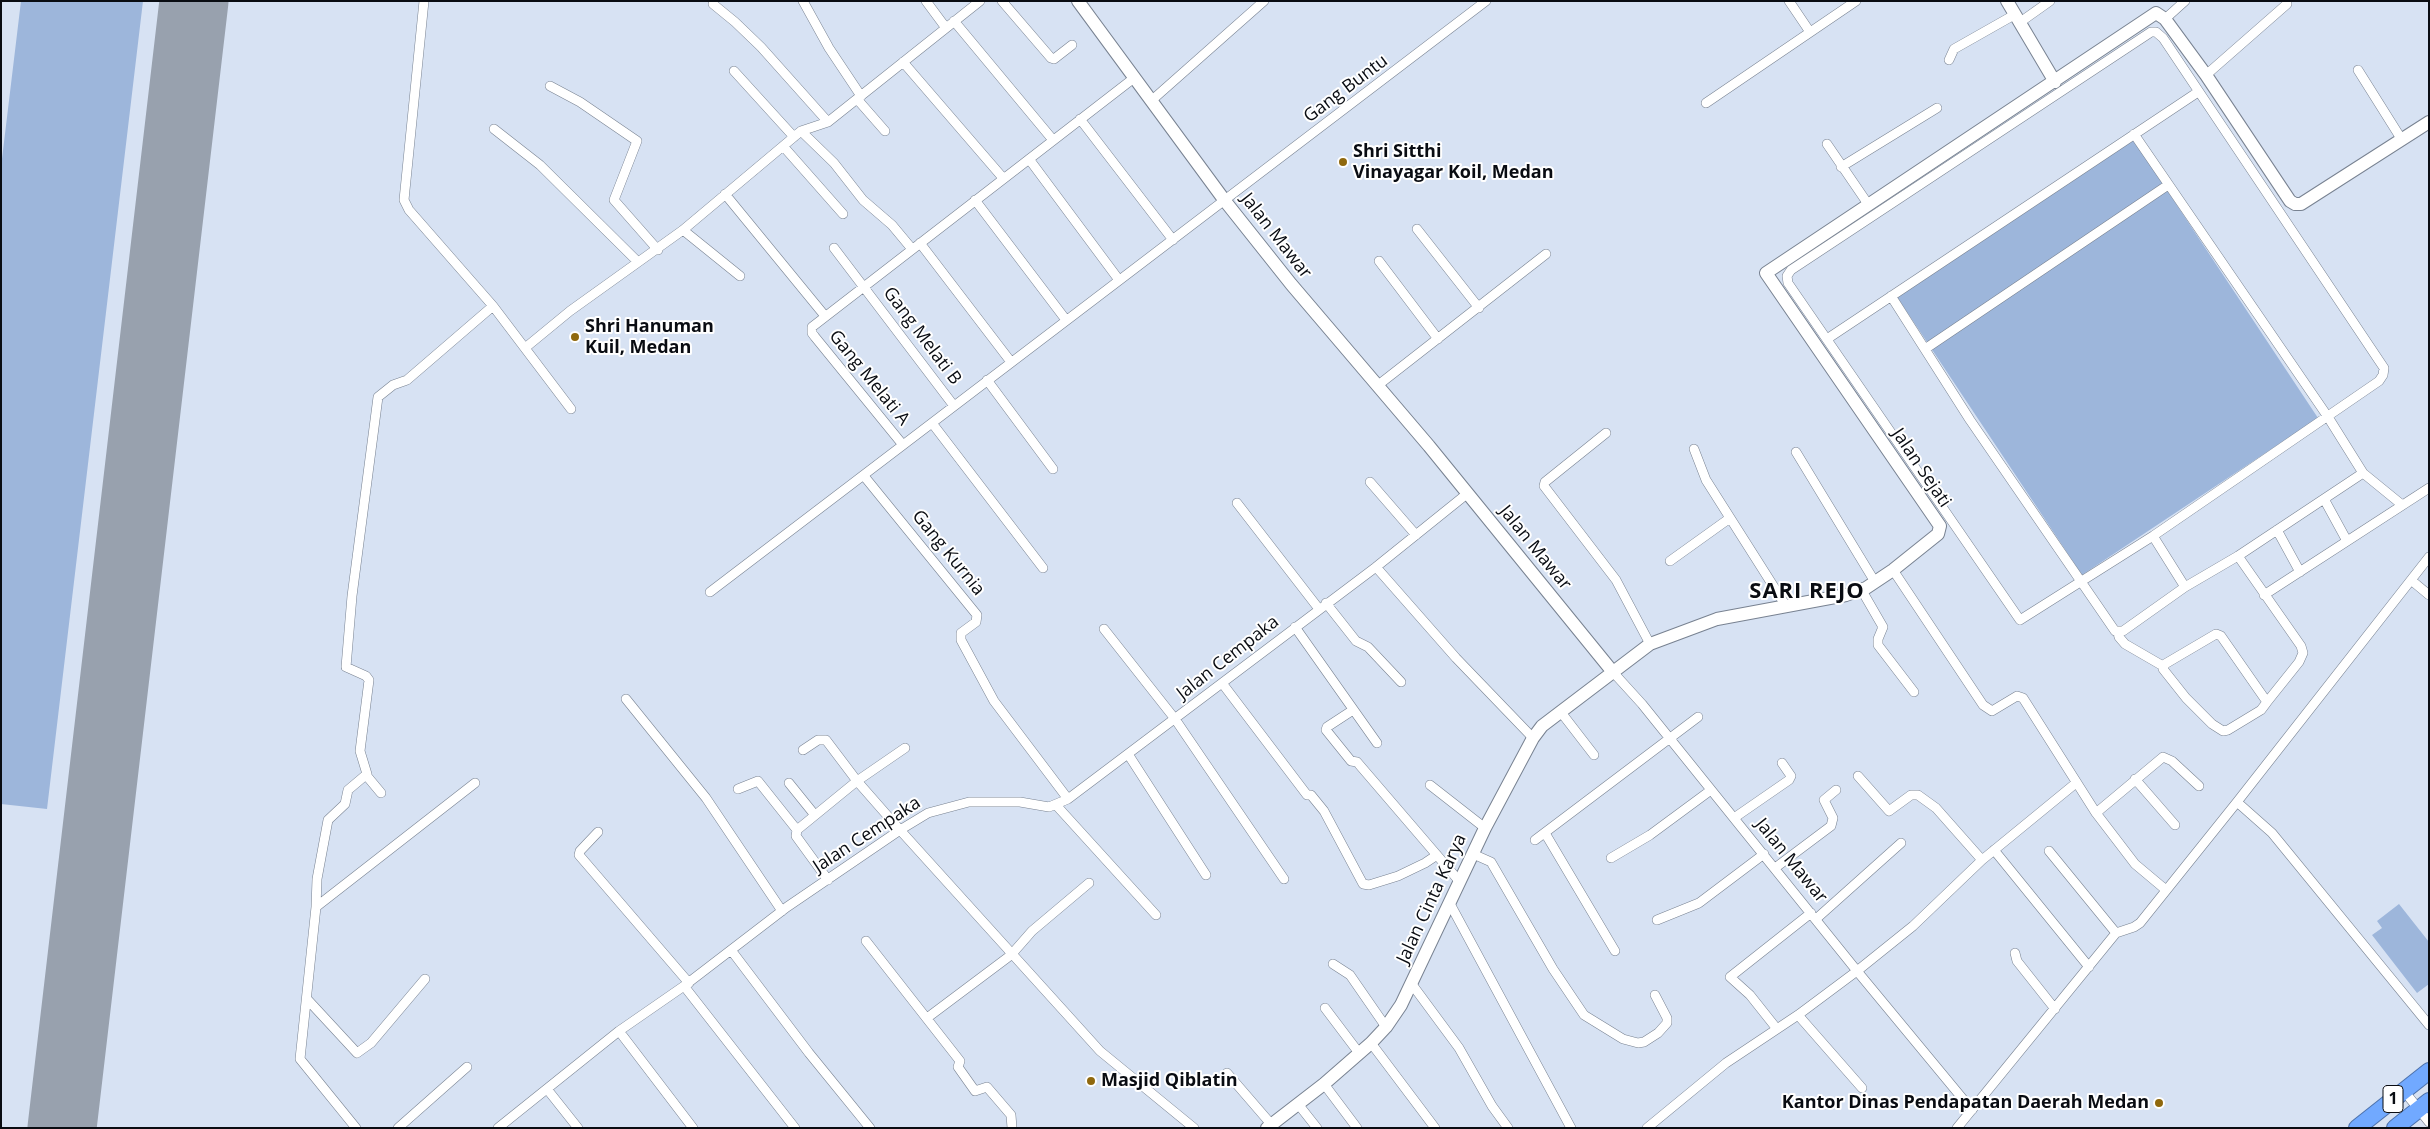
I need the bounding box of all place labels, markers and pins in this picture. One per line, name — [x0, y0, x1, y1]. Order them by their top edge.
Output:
place label: Shri Sitthi Vinayagar Koil, Medan — [1353, 141, 1553, 183]
marker: Shri Sitthi Vinayagar Koil, Medan — [1337, 156, 1349, 168]
place label: Shri Hanuman Kuil, Medan — [585, 316, 714, 358]
marker: Shri Hanuman Kuil, Medan — [569, 331, 581, 343]
place label: Masjid Qiblatin — [1101, 1070, 1238, 1092]
marker: Masjid Qiblatin — [1085, 1075, 1097, 1087]
place label: Kantor Dinas Pendapatan Daerah Medan — [1782, 1092, 2149, 1114]
marker: Kantor Dinas Pendapatan Daerah Medan — [2153, 1097, 2165, 1109]

